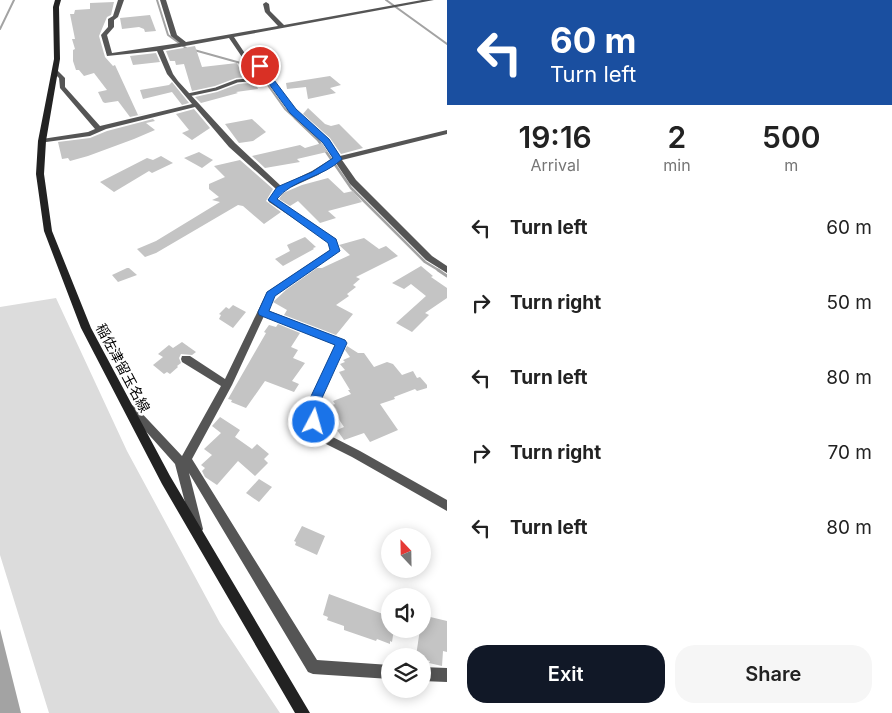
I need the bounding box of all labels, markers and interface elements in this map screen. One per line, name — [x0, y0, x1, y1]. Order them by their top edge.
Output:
text: 60 m — [550, 19, 637, 61]
icon: left — [467, 20, 532, 85]
pin — [239, 45, 281, 87]
icon: arrive — [246, 52, 274, 80]
text: Turn left — [550, 61, 636, 87]
text: 19:16 — [518, 119, 592, 155]
text: 2 — [668, 119, 686, 155]
text: 500 — [762, 119, 821, 155]
text: Arrival — [531, 155, 580, 175]
text: min — [663, 155, 691, 175]
text: m — [784, 155, 798, 175]
icon: left — [467, 214, 495, 242]
text: Turn left — [510, 216, 588, 239]
text: 60 m — [826, 216, 872, 239]
icon: right — [467, 289, 495, 317]
text: Turn right — [510, 291, 601, 314]
text: 50 m — [826, 291, 872, 314]
street label: 稲佐津留玉名線 — [93, 321, 154, 415]
icon: left — [467, 364, 495, 392]
text: Turn left — [510, 366, 588, 389]
text: 80 m — [826, 366, 872, 389]
position arrow — [287, 395, 339, 447]
icon: right — [467, 439, 495, 467]
text: Turn right — [510, 441, 601, 464]
text: 70 m — [828, 441, 872, 464]
icon: left — [467, 514, 495, 542]
text: Turn left — [510, 516, 588, 539]
text: 80 m — [826, 516, 872, 539]
north arrow — [381, 528, 431, 578]
map controls — [381, 528, 431, 698]
button: sound — [381, 588, 431, 638]
button: Exit — [467, 645, 665, 703]
button: Share — [675, 645, 872, 703]
button: layers — [381, 648, 431, 698]

